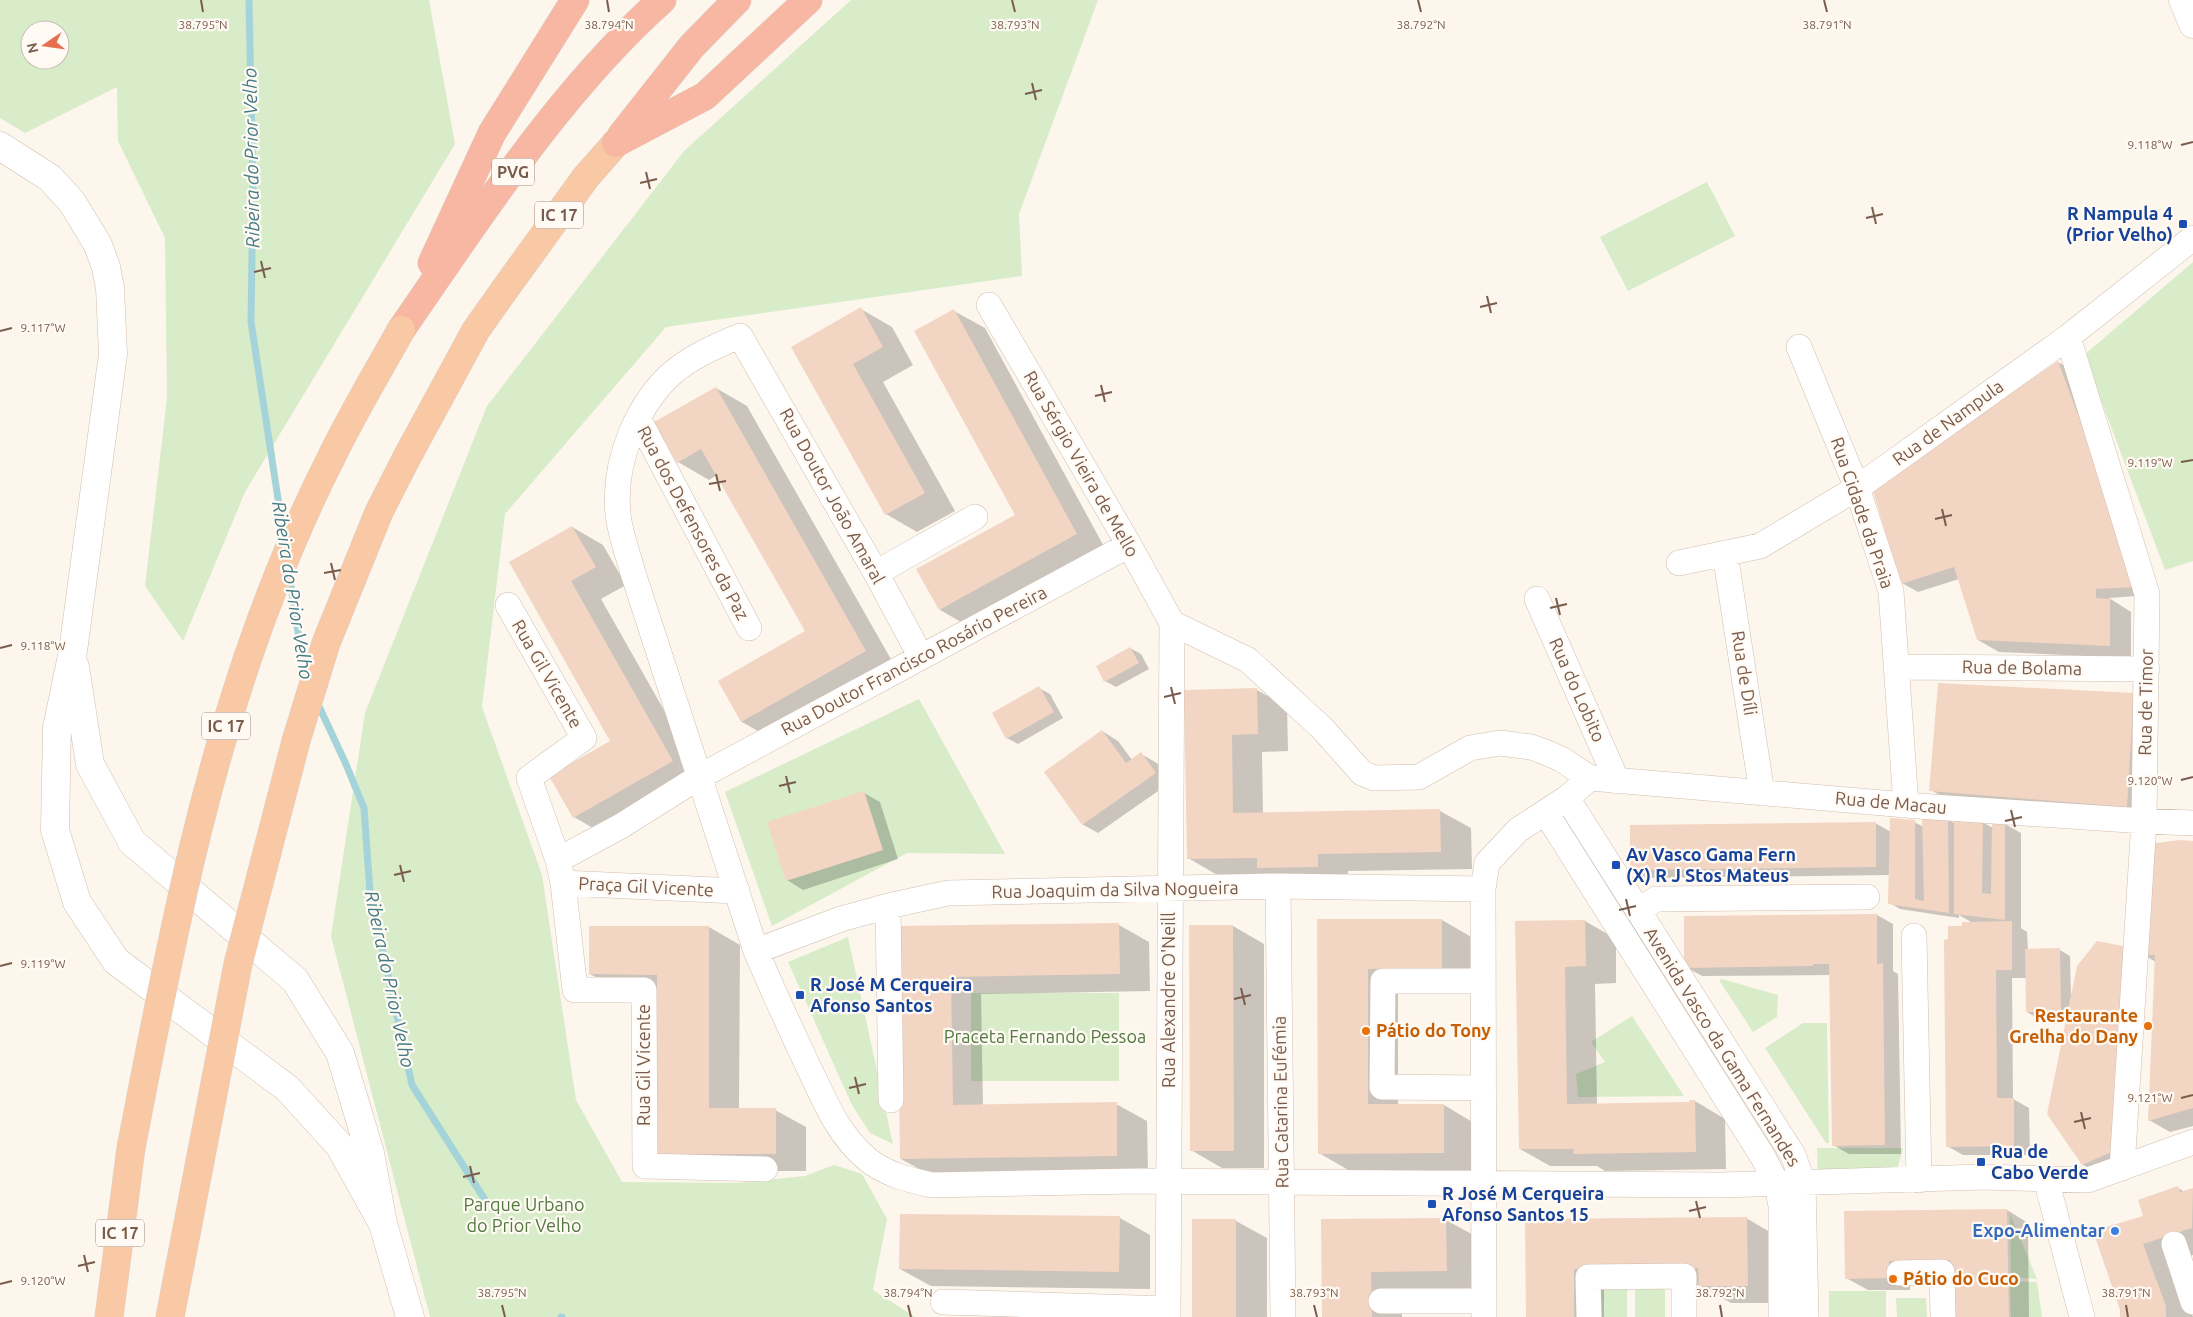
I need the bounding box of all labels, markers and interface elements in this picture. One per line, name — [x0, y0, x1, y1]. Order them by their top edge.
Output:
text: 38.795°N — [178, 18, 228, 31]
text: 38.794°N — [584, 18, 634, 31]
text: 38.793°N — [990, 18, 1040, 31]
text: 38.792°N — [1396, 18, 1446, 31]
text: 38.791°N — [1802, 18, 1852, 31]
north arrow — [20, 20, 70, 70]
text: N — [23, 41, 41, 55]
water label: Ribeira do Prior Velho — [238, 68, 264, 248]
text: 9.118°W — [2128, 138, 2173, 151]
road number: PVG — [492, 158, 534, 186]
road number: IC 17 — [535, 202, 583, 228]
place label: R Nampula 4 (Prior Velho) — [2066, 203, 2173, 245]
marker: R Nampula 4 (Prior Velho) — [2177, 218, 2189, 230]
text: 9.117°W — [21, 321, 66, 334]
street label: Rua Sérgio Vieira de Mello — [1020, 367, 1143, 560]
street label: Rua de Nampula — [1888, 375, 2007, 469]
street label: Rua Doutor João Amaral — [776, 404, 890, 587]
street label: Rua dos Defensores da Paz — [634, 422, 754, 623]
street label: Rua Cidade da Praia — [1828, 434, 1898, 591]
text: 9.119°W — [2128, 456, 2173, 469]
water label: Ribeira do Prior Velho — [268, 499, 318, 681]
street label: Rua Doutor Francisco Rosário Pereira — [777, 581, 1050, 739]
street label: Rua Gil Vicente — [509, 616, 587, 731]
street label: Rua de Díli — [1728, 629, 1762, 717]
street label: Rua do Lobito — [1546, 634, 1610, 745]
text: 9.118°W — [21, 639, 66, 652]
street label: Rua de Timor — [2134, 648, 2156, 756]
street label: Rua de Bolama — [1962, 656, 2082, 678]
road number: IC 17 — [202, 712, 250, 739]
text: 9.120°W — [2128, 774, 2173, 787]
street label: Rua de Macau — [1834, 787, 1948, 817]
place label: Av Vasco Gama Fern (X) R J Stos Mateus — [1626, 844, 1796, 886]
marker: Av Vasco Gama Fern (X) R J Stos Mateus — [1610, 859, 1622, 871]
street label: Praça Gil Vicente — [578, 872, 714, 900]
street label: Rua Joaquim da Silva Nogueira — [991, 877, 1239, 901]
water label: Ribeira do Prior Velho — [361, 889, 419, 1069]
street label: Rua Alexandre O'Neill — [1158, 912, 1178, 1088]
street label: Avenida Vasco da Gama Fernandes — [1641, 923, 1805, 1170]
text: 9.119°W — [21, 957, 66, 970]
place label: R José M Cerqueira Afonso Santos — [810, 974, 972, 1015]
marker: R José M Cerqueira Afonso Santos — [794, 989, 806, 1001]
street label: Rua Gil Vicente — [633, 1004, 653, 1126]
place label: Restaurante Grelha do Dany — [2009, 1005, 2138, 1046]
street label: Rua Catarina Eufémia — [1268, 1016, 1292, 1188]
place label: Pátio do Tony — [1376, 1020, 1491, 1040]
marker: Restaurante Grelha do Dany — [2142, 1020, 2154, 1032]
marker: Pátio do Tony — [1360, 1025, 1372, 1037]
park label: Praceta Fernando Pessoa — [944, 1026, 1146, 1046]
text: 9.121°W — [2128, 1091, 2173, 1104]
place label: Rua de Cabo Verde — [1991, 1141, 2089, 1182]
marker: Rua de Cabo Verde — [1975, 1156, 1987, 1168]
place label: R José M Cerqueira Afonso Santos 15 — [1442, 1183, 1604, 1224]
park label: Parque Urbano do Prior Velho — [463, 1194, 585, 1235]
marker: R José M Cerqueira Afonso Santos 15 — [1426, 1198, 1438, 1210]
road number: IC 17 — [96, 1220, 144, 1246]
place label: Expo-Alimentar — [1972, 1220, 2106, 1240]
marker: Expo-Alimentar — [2109, 1225, 2121, 1237]
place label: Pátio do Cuco — [1903, 1268, 2019, 1288]
marker: Pátio do Cuco — [1887, 1273, 1899, 1285]
text: 9.120°W — [21, 1274, 66, 1287]
text: 38.795°N — [477, 1286, 527, 1299]
text: 38.794°N — [883, 1286, 933, 1299]
text: 38.793°N — [1289, 1286, 1339, 1299]
text: 38.792°N — [1695, 1286, 1745, 1299]
text: 38.791°N — [2101, 1286, 2151, 1299]

